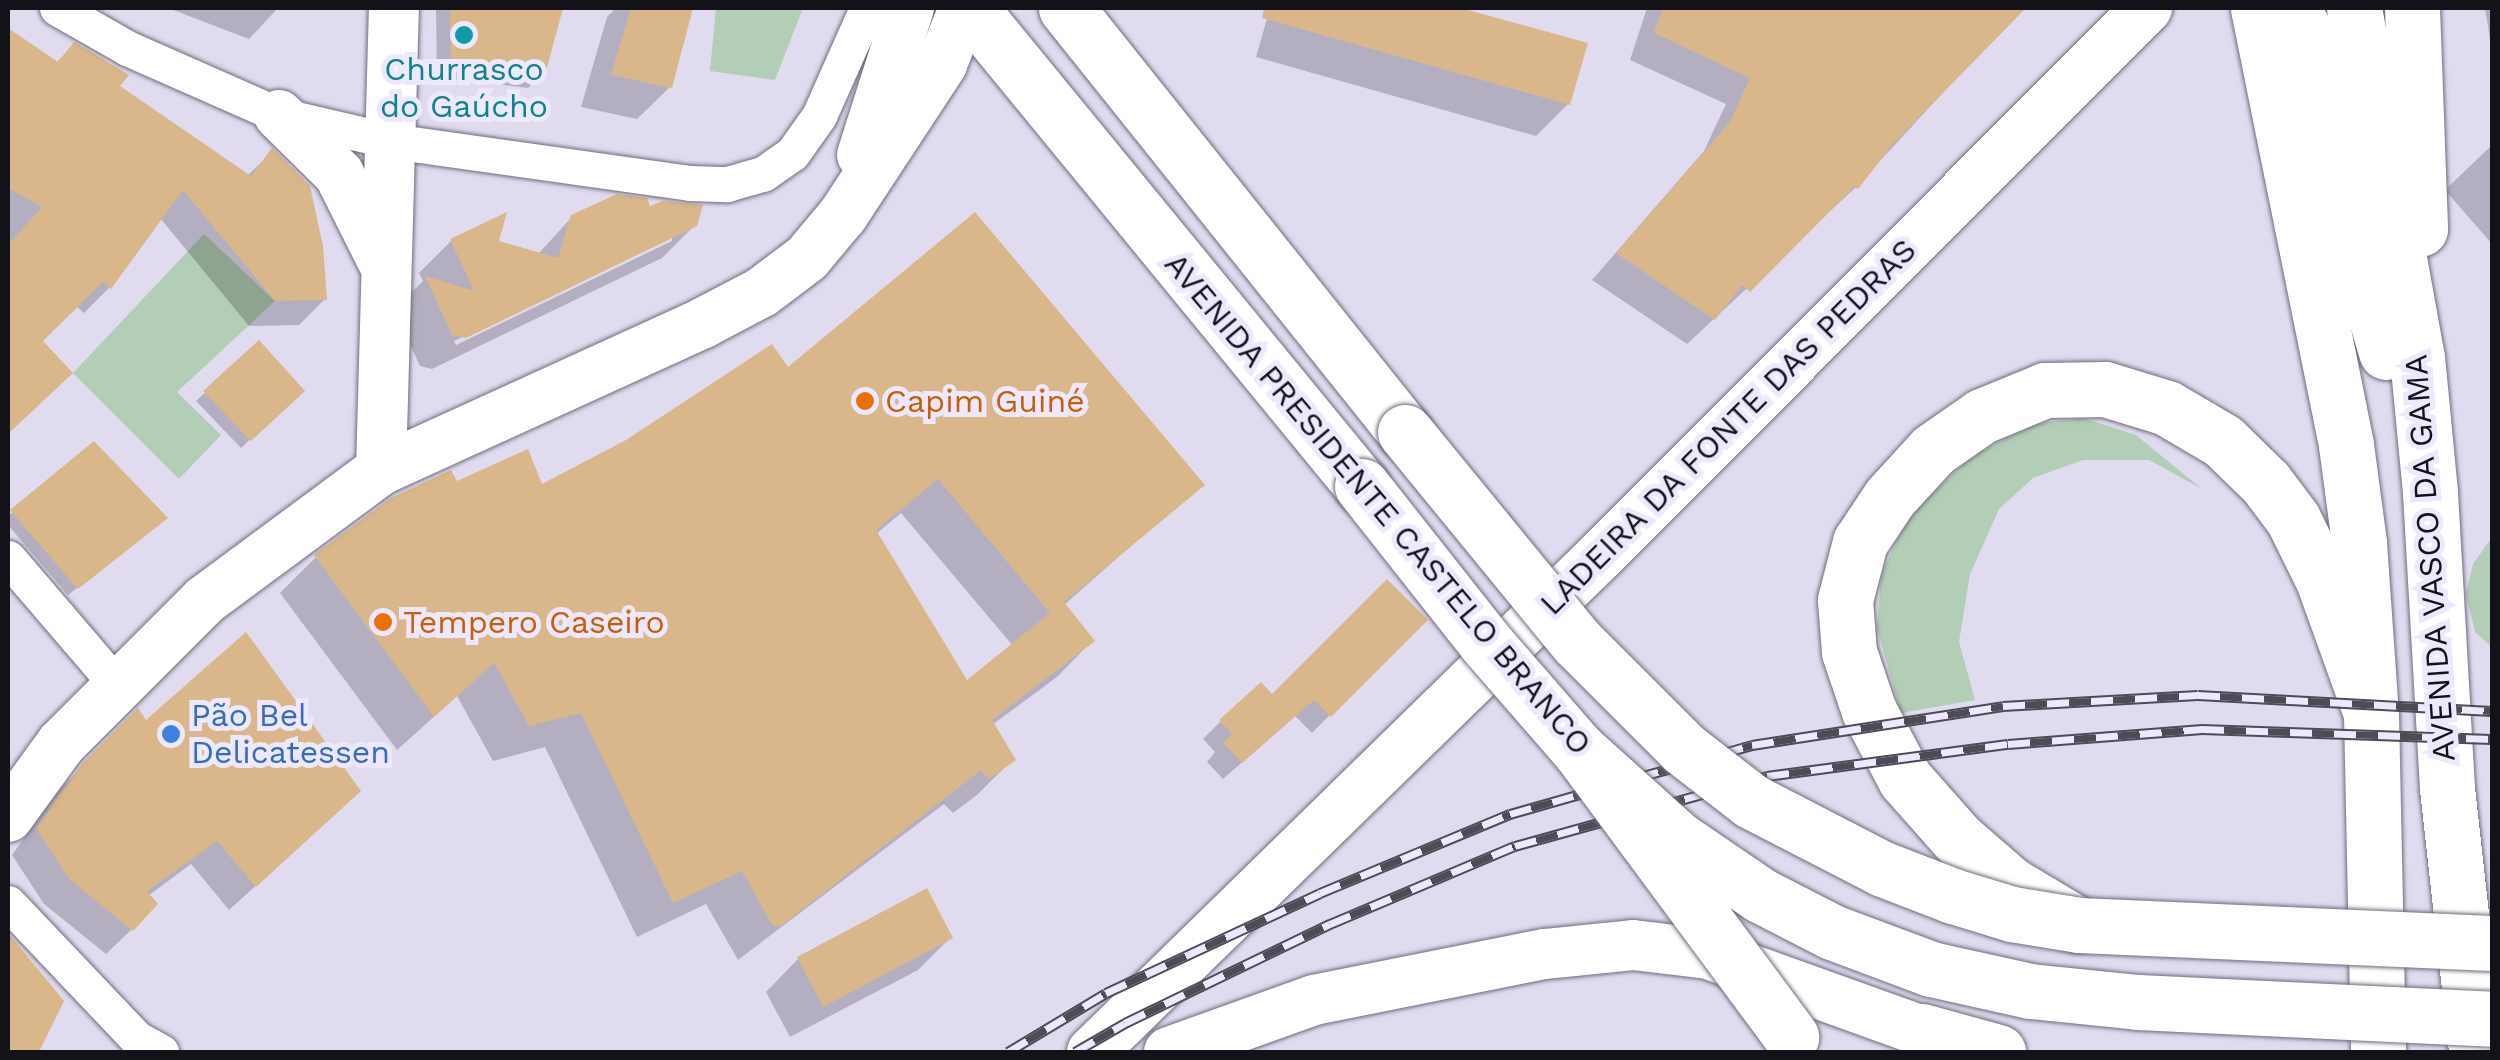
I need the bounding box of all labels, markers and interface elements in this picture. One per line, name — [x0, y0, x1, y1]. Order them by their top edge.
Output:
marker: Churrasco do Gaúcho — [453, 24, 475, 46]
place label: Churrasco do Gaúcho — [380, 51, 548, 126]
street label: LADEIRA DA FONTE DAS PEDRAS — [1531, 230, 1925, 624]
street label: AVENIDA PRESIDENTE CASTELO BRANCO — [1156, 245, 1600, 763]
street label: AVENIDA VASCO DA GAMA — [2396, 351, 2464, 765]
place label: Capim Guiné — [885, 382, 1085, 420]
marker: Capim Guiné — [854, 390, 876, 412]
place label: Tempero Caseiro — [403, 603, 665, 641]
marker: Tempero Caseiro — [372, 611, 394, 633]
place label: Pão Bel Delicatessen — [191, 697, 390, 772]
marker: Pão Bel Delicatessen — [160, 723, 182, 745]

